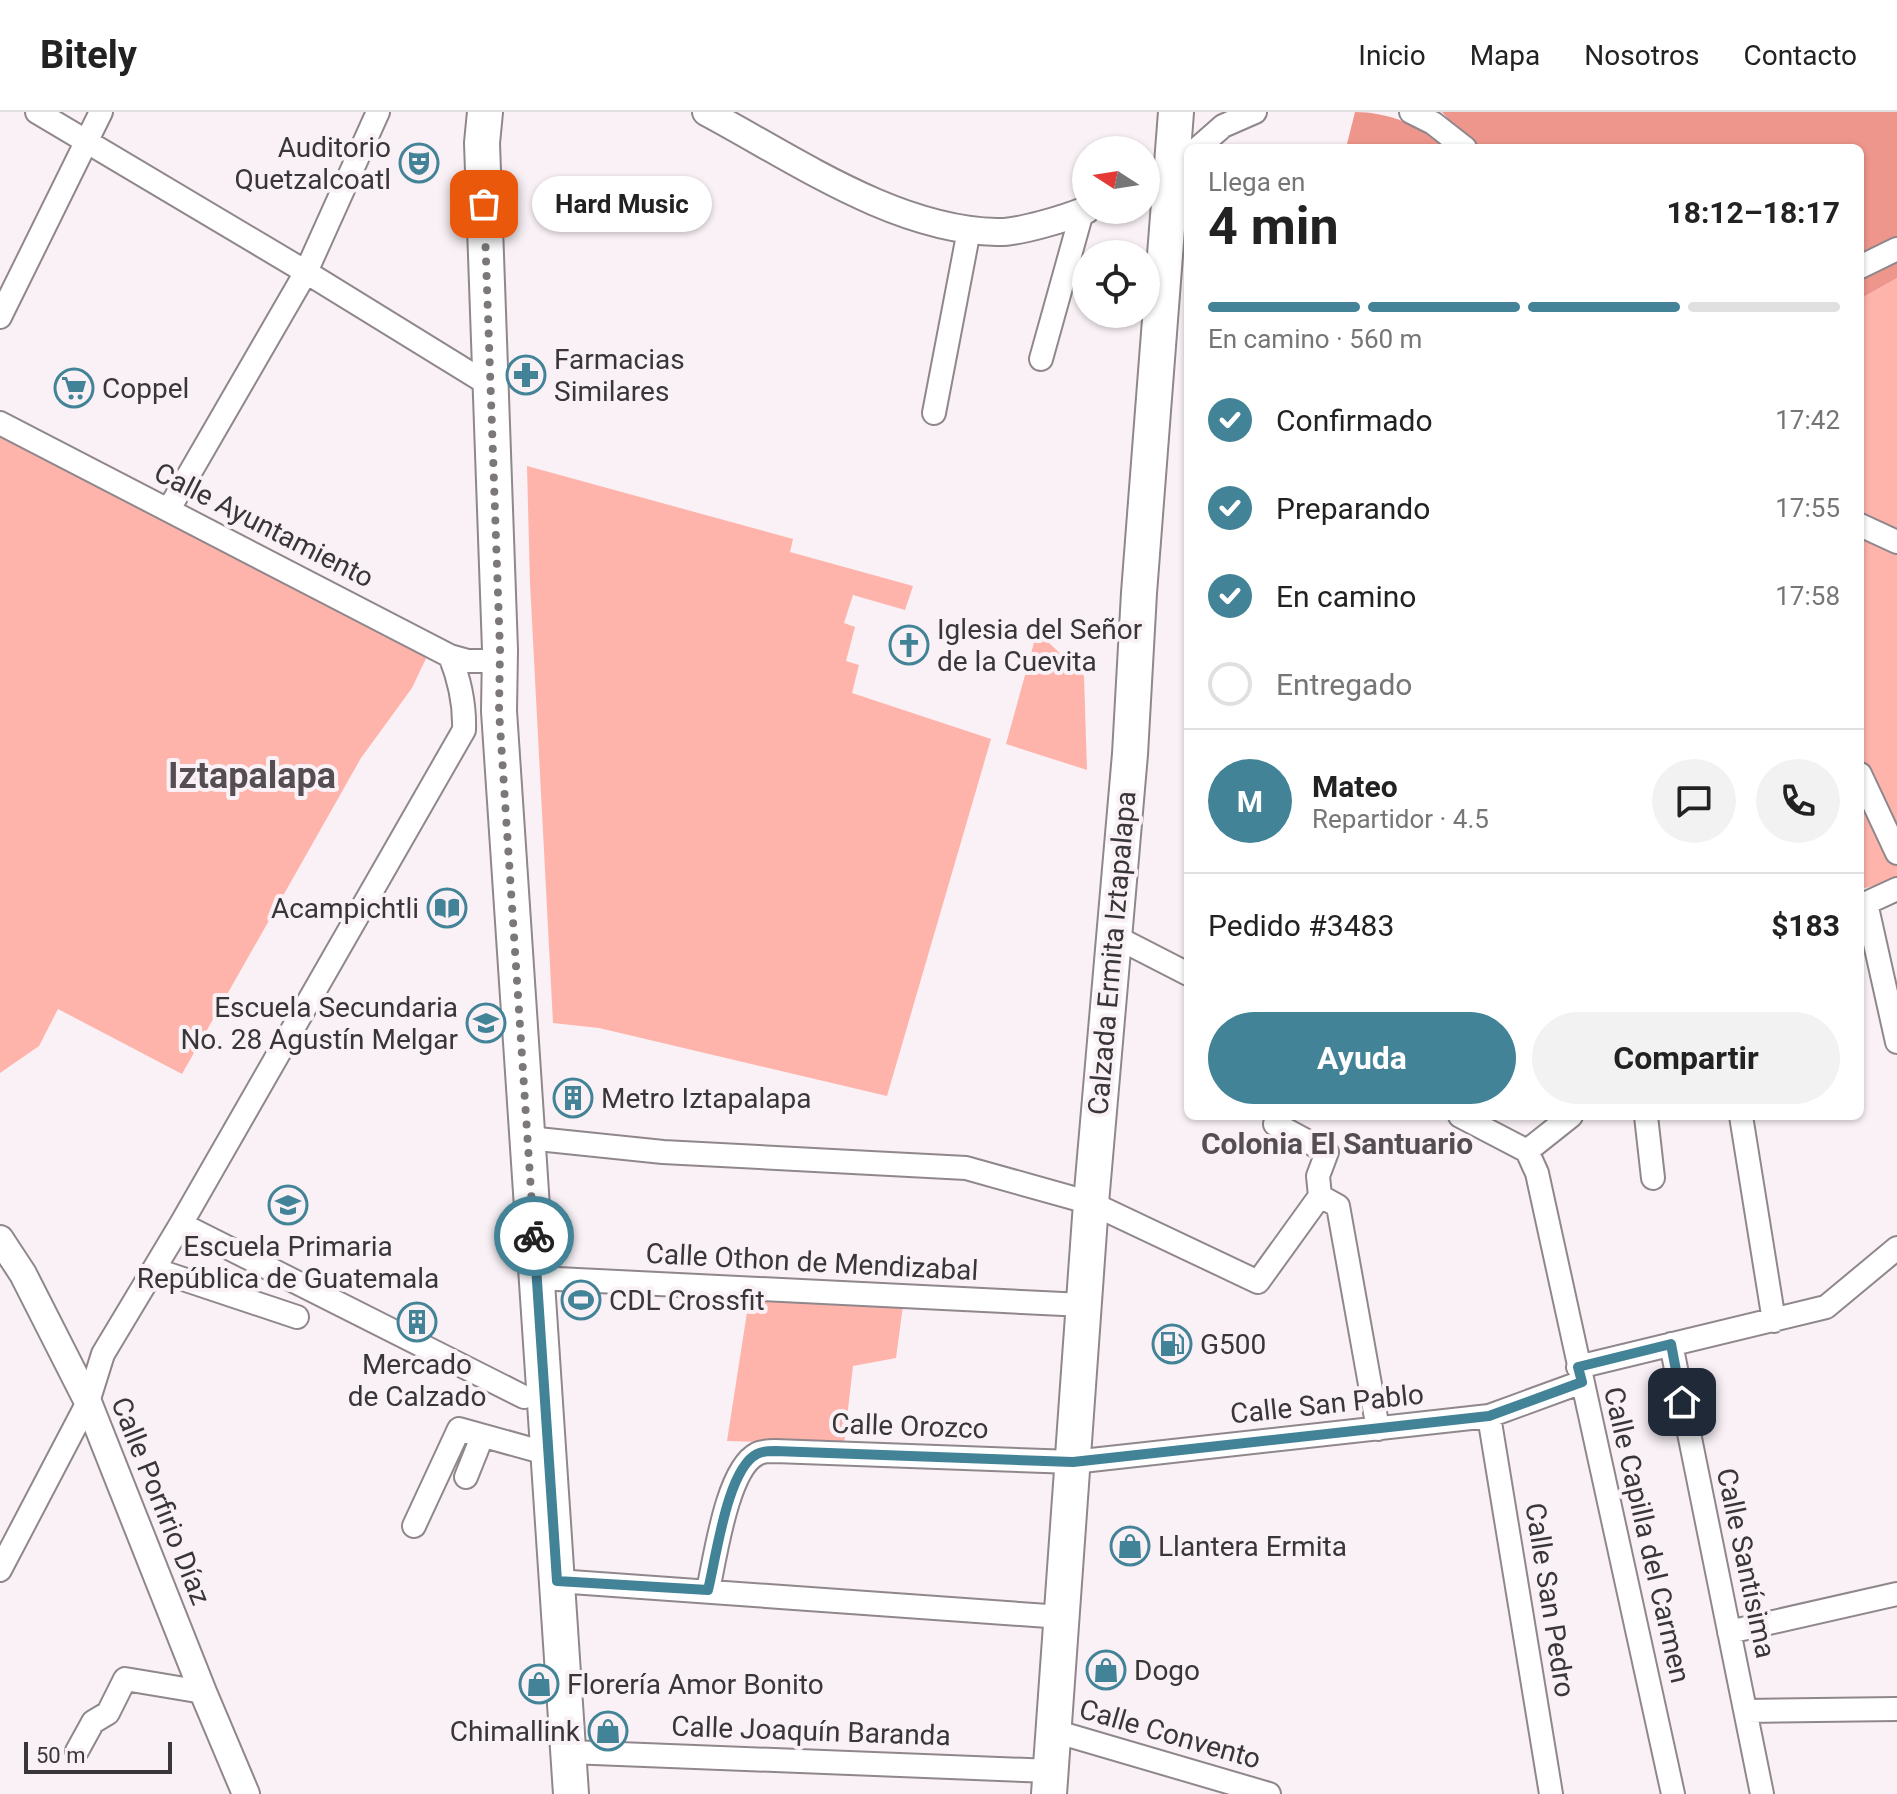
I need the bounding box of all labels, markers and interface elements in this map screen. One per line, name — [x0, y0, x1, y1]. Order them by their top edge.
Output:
text: Bitely — [40, 33, 137, 77]
text: Inicio — [1358, 39, 1426, 72]
text: Mapa — [1470, 39, 1540, 72]
text: Nosotros — [1584, 39, 1699, 72]
text: Contacto — [1743, 39, 1857, 72]
place label: Auditorio Quetzalcoatl — [235, 131, 391, 196]
north arrow — [1072, 136, 1160, 224]
map controls — [1072, 136, 1160, 328]
theatre icon: Auditorio Quetzalcoatl — [398, 142, 440, 184]
text: Llega en — [1208, 167, 1305, 197]
pin — [450, 170, 518, 238]
callout: Hard Music — [532, 176, 712, 232]
icon: bag — [462, 182, 506, 226]
text: Hard Music — [555, 189, 689, 219]
text: 18:12–18:17 — [1666, 195, 1840, 230]
text: 4 min — [1208, 196, 1339, 257]
button: locate — [1072, 240, 1160, 328]
text: En camino · 560 m — [1208, 324, 1422, 354]
place label: Farmacias Similares — [554, 343, 685, 408]
pharmacy icon: Farmacias Similares — [505, 354, 547, 396]
supermarket icon: Coppel — [53, 367, 95, 409]
place label: Coppel — [102, 372, 189, 405]
icon: check — [1208, 398, 1252, 442]
text: Confirmado — [1276, 403, 1433, 438]
text: 17:42 — [1775, 405, 1840, 435]
street label: Calle Ayuntamiento — [149, 455, 379, 595]
icon: check — [1208, 486, 1252, 530]
text: Preparando — [1276, 491, 1430, 526]
text: 17:55 — [1775, 493, 1840, 523]
icon: check — [1208, 574, 1252, 618]
text: En camino — [1276, 579, 1416, 614]
text: 17:58 — [1775, 581, 1840, 611]
place label: Iglesia del Señor de la Cuevita — [937, 613, 1143, 678]
church icon: Iglesia del Señor de la Cuevita — [888, 624, 930, 666]
text: Entregado — [1276, 667, 1412, 702]
district label: Iztapalapa — [168, 755, 336, 797]
button: chat — [1652, 759, 1736, 843]
button: phone — [1756, 759, 1840, 843]
text: Mateo — [1312, 769, 1398, 804]
text: M — [1237, 784, 1263, 819]
street label: Calzada Ermita Iztapalapa — [1081, 790, 1143, 1116]
text: Repartidor · 4.5 — [1312, 804, 1489, 834]
library icon: Acampichtli — [426, 887, 468, 929]
place label: Acampichtli — [271, 892, 419, 925]
text: Pedido #3483 — [1208, 908, 1394, 943]
text: $183 — [1771, 908, 1840, 943]
place label: Escuela Secundaria No. 28 Agustín Melgar — [180, 991, 459, 1056]
school or university icon: Escuela Secundaria No. 28 Agustín Melgar — [465, 1002, 507, 1044]
button: Ayuda — [1208, 1012, 1516, 1104]
button: Compartir — [1532, 1012, 1840, 1104]
building icon: Metro Iztapalapa — [552, 1077, 594, 1119]
place label: Metro Iztapalapa — [601, 1082, 811, 1115]
district label: Colonia El Santuario — [1201, 1126, 1473, 1161]
school or university icon: Escuela Primaria República de Guatemala — [267, 1184, 309, 1226]
courier — [494, 1196, 574, 1276]
icon: bike — [512, 1214, 556, 1258]
place label: Escuela Primaria República de Guatemala — [137, 1230, 439, 1295]
street label: Calle Othon de Mendizabal — [645, 1237, 979, 1287]
sports icon: CDL Crossfit — [560, 1279, 602, 1321]
place label: CDL Crossfit — [609, 1284, 765, 1317]
building icon: Mercado de Calzado — [396, 1301, 438, 1343]
fuel station icon: G500 — [1151, 1323, 1193, 1365]
place label: G500 — [1200, 1328, 1266, 1361]
place label: Mercado de Calzado — [348, 1348, 486, 1413]
pin — [1648, 1368, 1716, 1436]
street label: Calle San Pablo — [1229, 1377, 1425, 1431]
icon: home — [1660, 1380, 1704, 1424]
street label: Calle Capilla del Carmen — [1597, 1384, 1697, 1686]
street label: Calle Porfirio Díaz — [104, 1392, 218, 1610]
street label: Calle Orozco — [831, 1407, 989, 1445]
street label: Calle Santísima — [1710, 1465, 1782, 1661]
street label: Calle San Pedro — [1518, 1500, 1582, 1700]
shop icon: Llantera Ermita — [1109, 1525, 1151, 1567]
place label: Llantera Ermita — [1158, 1530, 1347, 1563]
shop icon: Dogo — [1085, 1649, 1127, 1691]
place label: Dogo — [1134, 1654, 1200, 1687]
shop icon: Florería Amor Bonito — [518, 1663, 560, 1705]
place label: Florería Amor Bonito — [567, 1668, 824, 1701]
street label: Calle Convento — [1076, 1692, 1264, 1776]
shop icon: Chimallink — [587, 1710, 629, 1752]
street label: Calle Joaquín Baranda — [671, 1710, 951, 1752]
place label: Chimallink — [450, 1715, 581, 1748]
scale bar — [24, 1738, 172, 1774]
text: 50 m — [36, 1743, 85, 1768]

